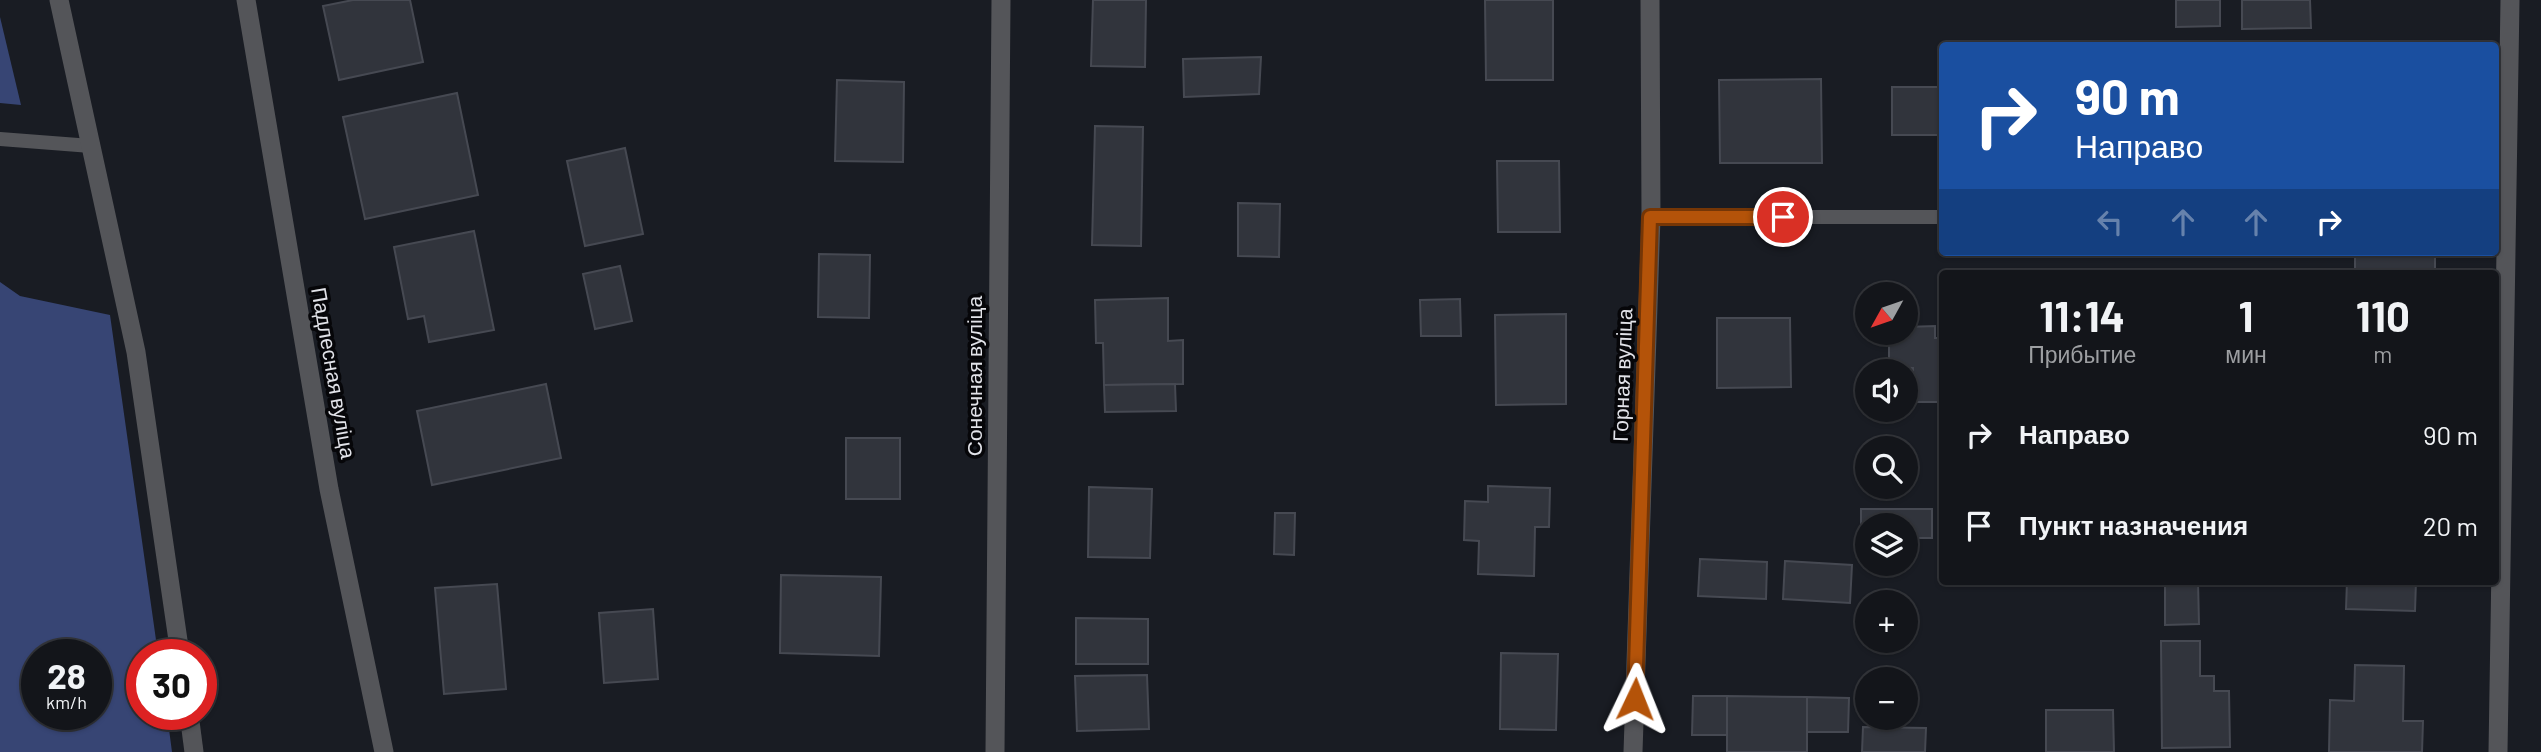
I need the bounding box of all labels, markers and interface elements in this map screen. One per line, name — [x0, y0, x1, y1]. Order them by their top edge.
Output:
text: 90 m — [2075, 66, 2180, 125]
icon: right — [1960, 70, 2051, 161]
text: Направо — [2075, 126, 2203, 164]
pin — [1753, 187, 1813, 247]
icon: arrive — [1764, 198, 1802, 236]
icon: left — [2091, 203, 2129, 241]
icon: ahead — [2164, 203, 2202, 241]
icon: ahead — [2237, 203, 2275, 241]
icon: right — [2310, 203, 2348, 241]
north arrow — [1855, 282, 1918, 345]
map controls — [1855, 282, 1918, 730]
street label: Падлесная вуліца — [307, 285, 362, 461]
text: 11:14 — [2039, 290, 2125, 340]
text: 1 — [2239, 290, 2253, 340]
text: 110 — [2356, 290, 2410, 340]
street label: Сонечная вуліца — [961, 295, 986, 456]
street label: Горная вуліца — [1607, 307, 1636, 442]
text: Прибытие — [2028, 340, 2136, 368]
text: мин — [2225, 340, 2267, 368]
text: m — [2373, 340, 2392, 368]
button: sound — [1855, 359, 1918, 422]
icon: right — [1960, 416, 1998, 454]
text: Направо — [2019, 418, 2130, 449]
text: 90 m — [2423, 419, 2478, 450]
button: search — [1855, 436, 1918, 499]
icon: arrive — [1960, 507, 1998, 545]
text: Пункт назначения — [2019, 509, 2248, 540]
text: 20 m — [2423, 510, 2478, 541]
button: layers — [1855, 513, 1918, 576]
button: + — [1855, 590, 1918, 653]
speed limit sign: 30 — [126, 639, 217, 730]
text: 28 — [47, 654, 86, 696]
position arrow — [1598, 662, 1672, 736]
button: − — [1855, 667, 1918, 730]
text: km/h — [46, 691, 87, 713]

